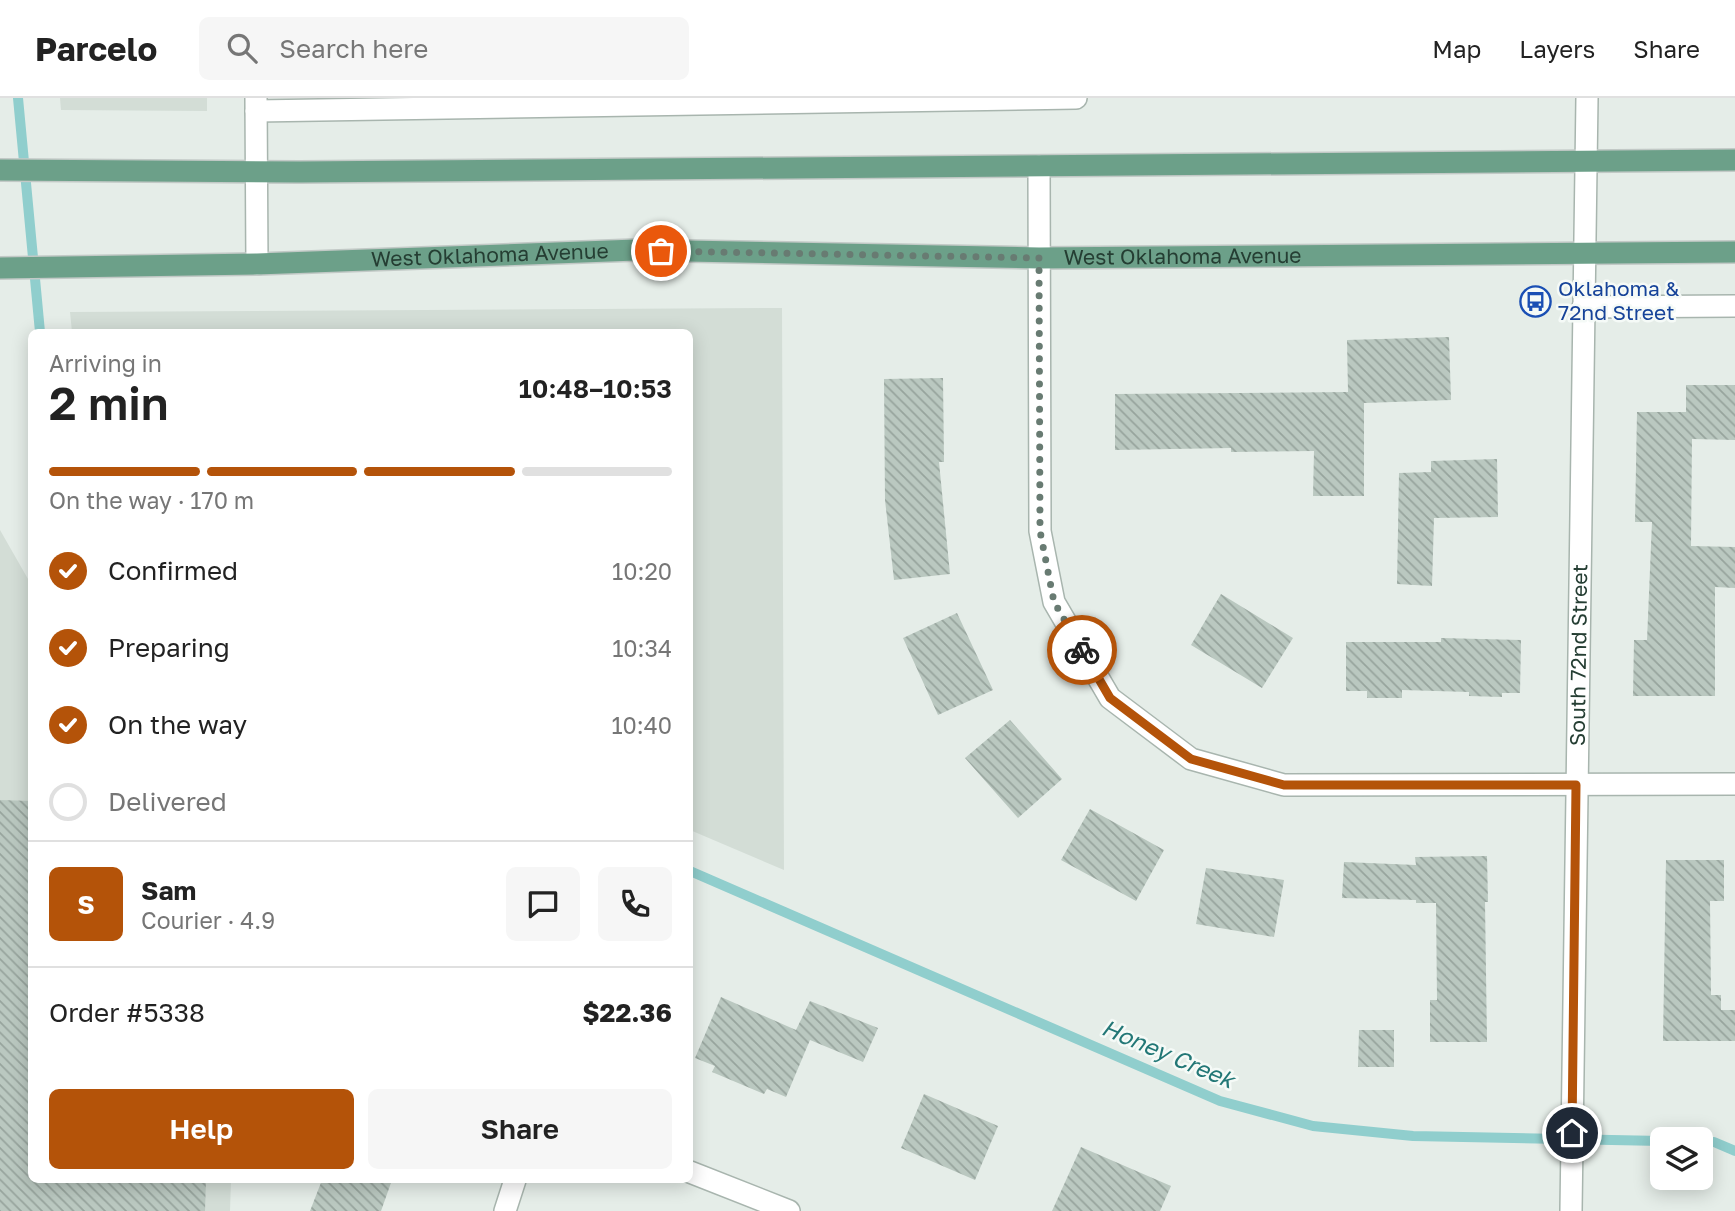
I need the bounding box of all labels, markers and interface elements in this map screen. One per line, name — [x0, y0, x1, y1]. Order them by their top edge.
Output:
search box — [199, 17, 689, 80]
text: Parcelo — [35, 29, 157, 68]
icon: search — [223, 29, 261, 67]
text: Search here — [279, 33, 428, 64]
text: Map — [1432, 34, 1481, 63]
text: Layers — [1519, 34, 1595, 63]
text: Share — [1633, 34, 1700, 63]
pin — [631, 221, 691, 281]
icon: bag — [642, 232, 680, 270]
street label: West Oklahoma Avenue — [370, 237, 609, 272]
street label: West Oklahoma Avenue — [1064, 242, 1302, 270]
place label: Oklahoma & 72nd Street — [1558, 275, 1679, 325]
bus stop icon: Oklahoma & 72nd Street — [1518, 284, 1552, 318]
text: Arriving in — [49, 349, 162, 377]
text: 10:48–10:53 — [519, 373, 672, 404]
text: 2 min — [49, 375, 169, 430]
text: On the way · 170 m — [49, 486, 254, 514]
icon: check — [49, 552, 87, 590]
text: Confirmed — [108, 555, 238, 586]
text: 10:20 — [612, 557, 672, 585]
street label: South 72nd Street — [1564, 564, 1592, 746]
courier — [1047, 615, 1117, 685]
icon: check — [49, 629, 87, 667]
icon: bike — [1063, 631, 1101, 669]
text: Preparing — [108, 632, 230, 663]
text: 10:34 — [612, 634, 672, 662]
icon: check — [49, 706, 87, 744]
text: On the way — [108, 709, 247, 740]
text: 10:40 — [611, 711, 672, 739]
text: Delivered — [108, 786, 227, 817]
button: chat — [506, 867, 580, 941]
button: phone — [598, 867, 672, 941]
text: Sam — [141, 875, 196, 906]
text: S — [77, 889, 95, 920]
text: Courier · 4.9 — [141, 906, 275, 934]
text: Order #5338 — [49, 997, 205, 1028]
text: $22.36 — [582, 997, 672, 1028]
water label: Honey Creek — [1098, 1013, 1241, 1094]
button: Help — [49, 1089, 354, 1169]
button: Share — [368, 1089, 672, 1169]
pin — [1542, 1103, 1602, 1163]
icon: home — [1553, 1114, 1591, 1152]
map controls — [1650, 1127, 1713, 1190]
button: layers — [1650, 1127, 1713, 1190]

